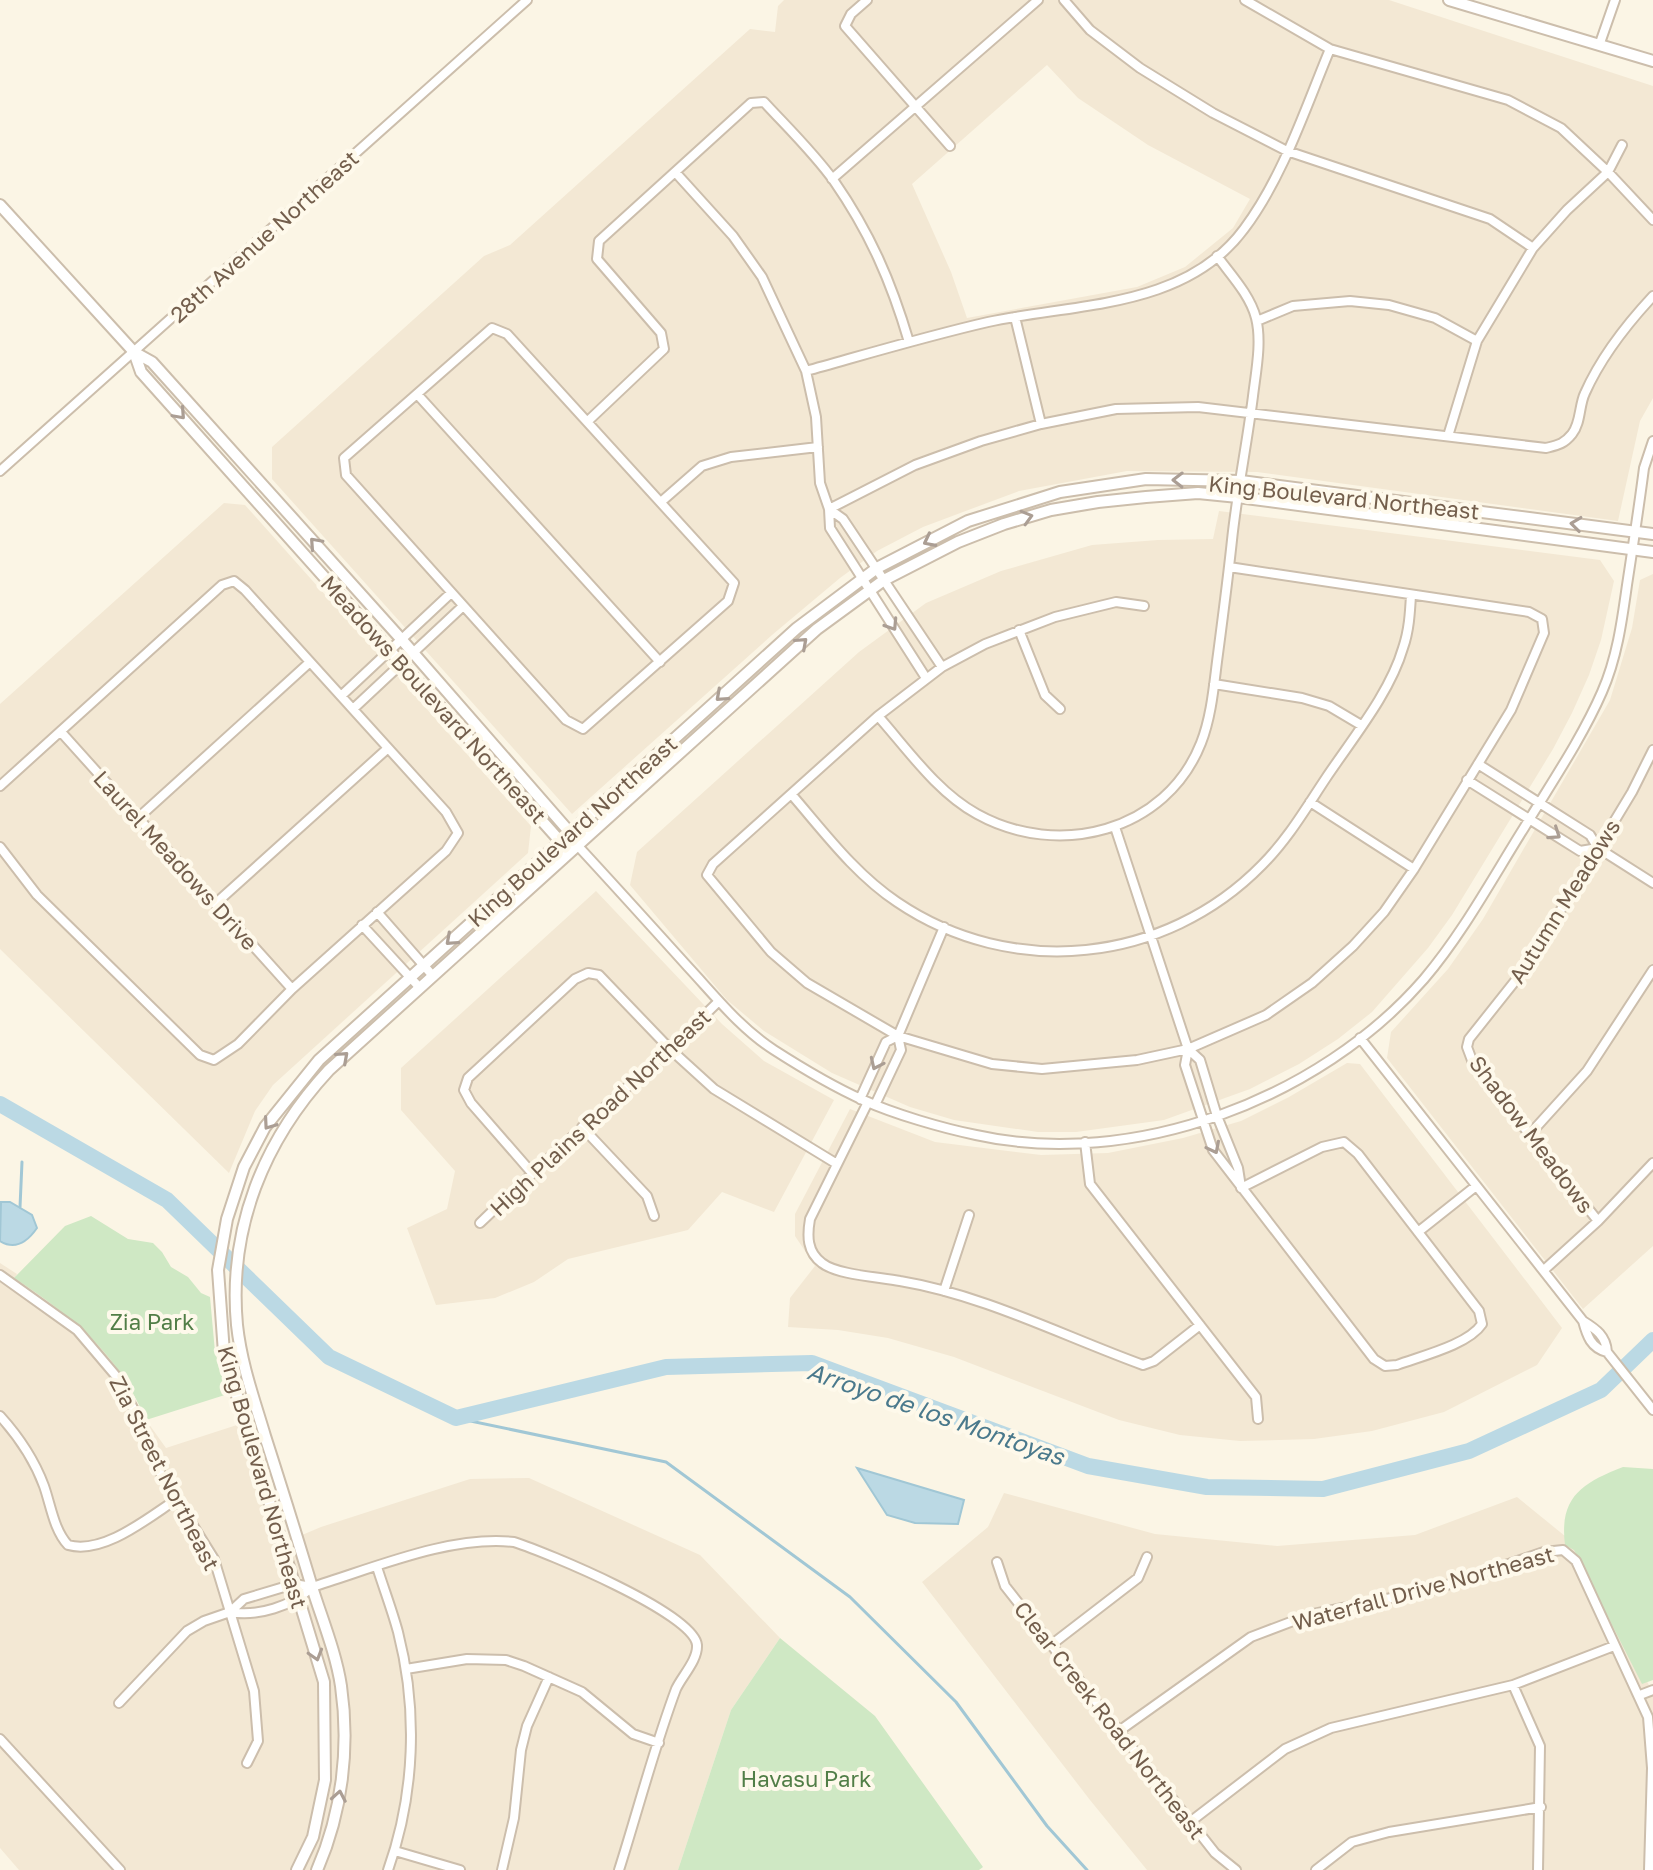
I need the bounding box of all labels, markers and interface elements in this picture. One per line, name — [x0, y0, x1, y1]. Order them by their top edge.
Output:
street label: 28th Avenue Northeast — [164, 144, 364, 328]
one-way arrow — [170, 405, 184, 420]
street label: King Boulevard Northeast — [1207, 469, 1481, 525]
one-way arrow — [1171, 471, 1184, 488]
one-way arrow — [1019, 510, 1033, 526]
one-way arrow — [1569, 516, 1582, 533]
one-way arrow — [922, 532, 937, 547]
one-way arrow — [310, 537, 325, 552]
street label: Meadows Boulevard Northeast — [315, 569, 553, 829]
one-way arrow — [882, 616, 897, 631]
one-way arrow — [792, 638, 807, 652]
one-way arrow — [716, 686, 731, 701]
street label: King Boulevard Northeast — [462, 730, 682, 932]
street label: Laurel Meadows Drive — [88, 765, 264, 955]
street label: Autumn Meadows — [1503, 814, 1625, 988]
one-way arrow — [1547, 825, 1561, 840]
one-way arrow — [446, 931, 461, 945]
street label: High Plains Road Northeast — [484, 1003, 716, 1221]
street label: Shadow Meadows — [1464, 1050, 1600, 1218]
one-way arrow — [334, 1052, 349, 1066]
one-way arrow — [870, 1056, 886, 1071]
one-way arrow — [264, 1116, 279, 1130]
one-way arrow — [1205, 1140, 1220, 1154]
park label: Zia Park — [110, 1308, 194, 1335]
street label: King Boulevard Northeast — [212, 1342, 314, 1612]
water label: Arroyo de los Montoyas — [804, 1355, 1069, 1472]
street label: Zia Street Northeast — [104, 1371, 226, 1575]
street label: Waterfall Drive Northeast — [1289, 1540, 1557, 1636]
street label: Clear Creek Road Northeast — [1009, 1596, 1211, 1844]
one-way arrow — [307, 1647, 323, 1661]
park label: Havasu Park — [741, 1765, 871, 1792]
one-way arrow — [330, 1789, 347, 1802]

